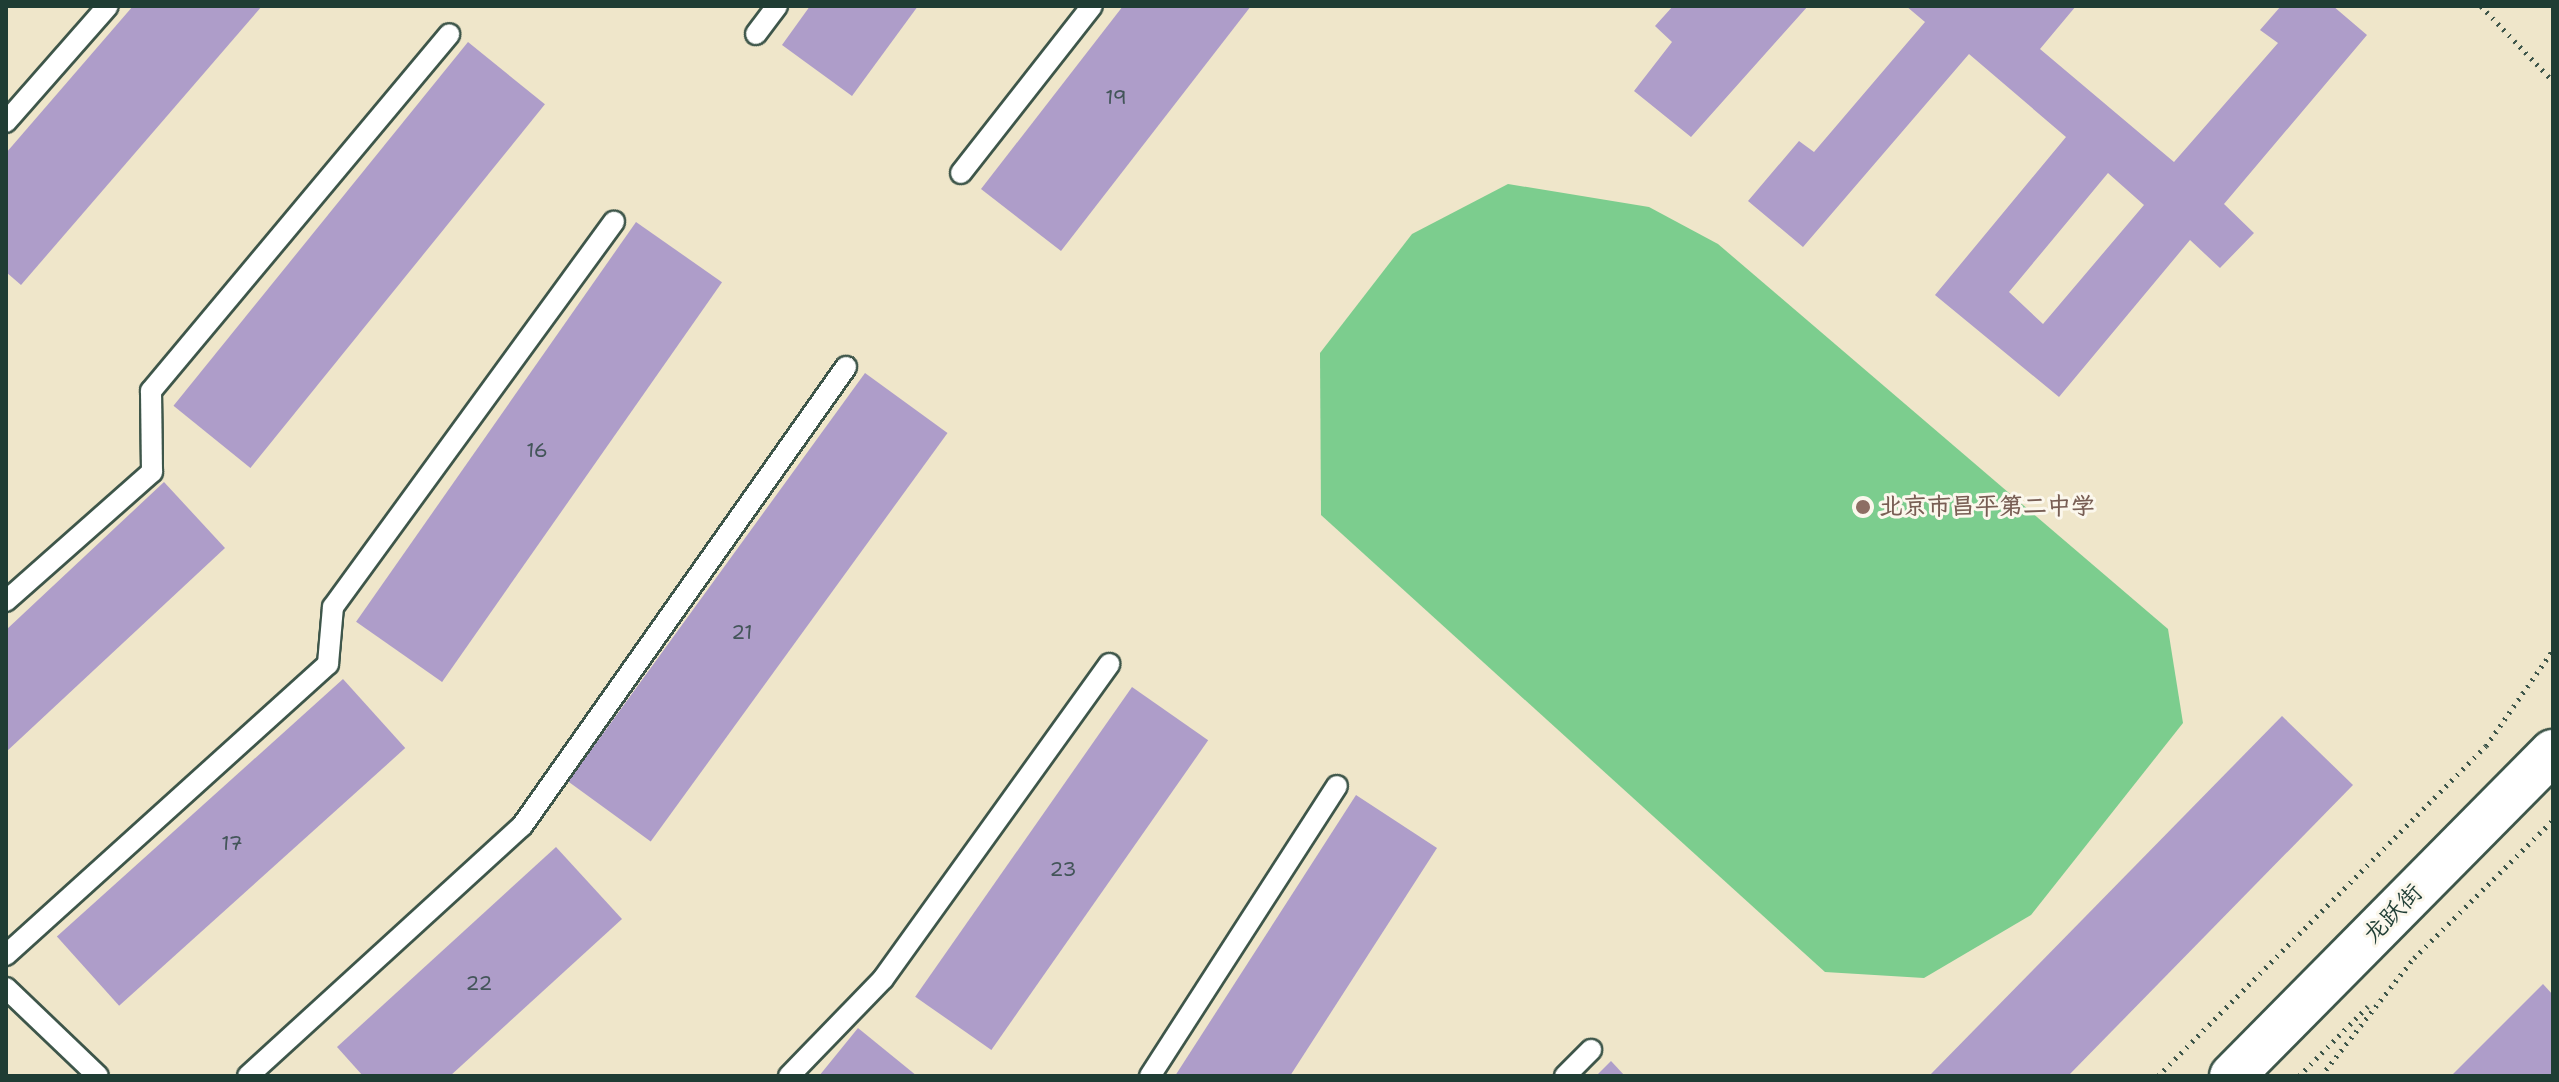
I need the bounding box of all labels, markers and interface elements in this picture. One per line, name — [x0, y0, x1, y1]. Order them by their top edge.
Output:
house number: 19 — [1105, 85, 1127, 109]
house number: 16 — [526, 438, 548, 462]
place label: 北京市昌平第二中学 — [1879, 493, 2095, 521]
marker: 北京市昌平第二中学 — [1854, 498, 1872, 516]
house number: 21 — [731, 620, 753, 644]
house number: 17 — [221, 831, 243, 855]
house number: 23 — [1050, 857, 1076, 881]
street label: 龙跃街 — [2357, 878, 2429, 950]
house number: 22 — [466, 971, 492, 995]

